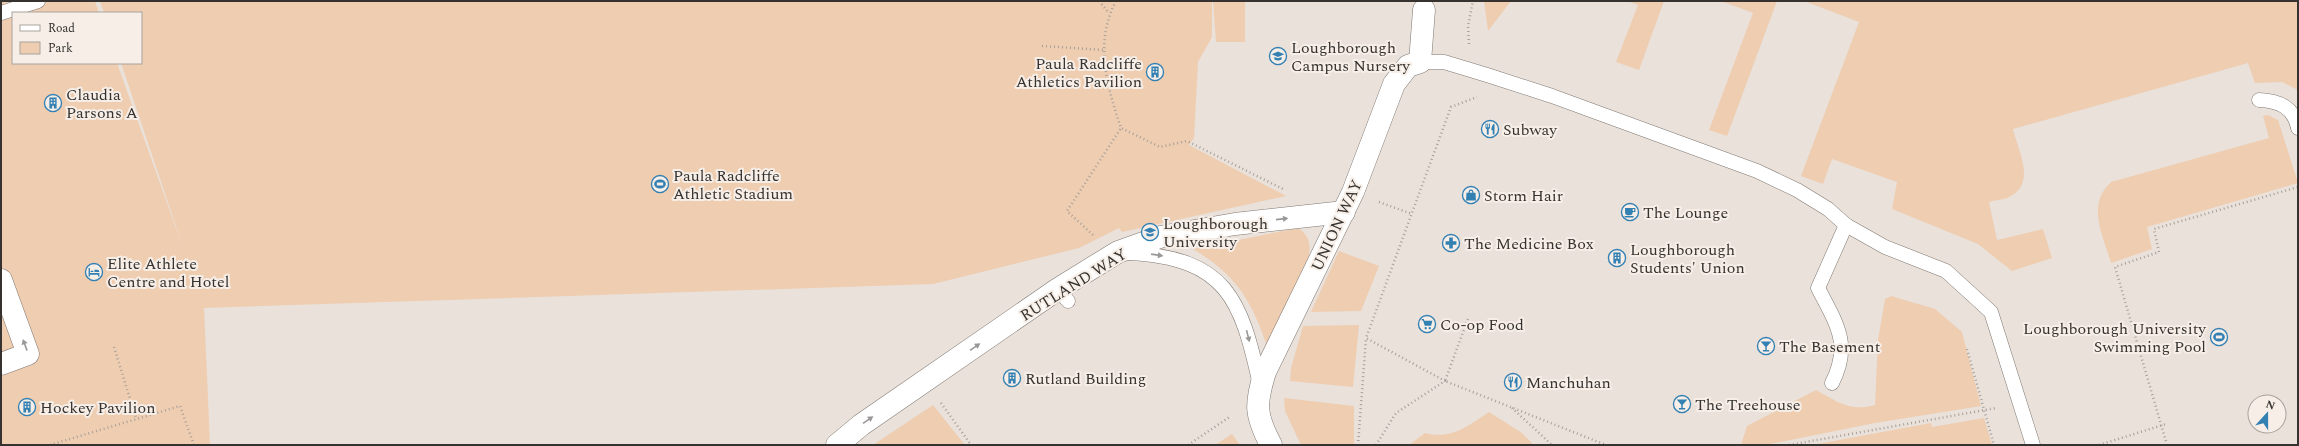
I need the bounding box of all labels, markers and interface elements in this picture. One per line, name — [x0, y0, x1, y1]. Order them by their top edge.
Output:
legend — [12, 12, 142, 64]
text: Road — [48, 19, 75, 38]
place label: Loughborough Campus Nursery — [1291, 36, 1411, 78]
text: Park — [48, 39, 73, 58]
school or university icon: Loughborough Campus Nursery — [1268, 46, 1288, 66]
place label: Paula Radcliffe Athletics Pavilion — [1016, 52, 1142, 94]
building icon: Paula Radcliffe Athletics Pavilion — [1145, 62, 1165, 82]
place label: Claudia Parsons A — [66, 83, 138, 125]
building icon: Claudia Parsons A — [43, 93, 63, 113]
place label: Subway — [1503, 118, 1558, 142]
restaurant icon: Subway — [1480, 119, 1500, 139]
place label: Paula Radcliffe Athletic Stadium — [673, 164, 793, 206]
sports icon: Paula Radcliffe Athletic Stadium — [650, 174, 670, 194]
street label: UNION WAY — [1305, 176, 1369, 275]
place label: Storm Hair — [1484, 184, 1563, 208]
shop icon: Storm Hair — [1461, 185, 1481, 205]
place label: The Lounge — [1643, 201, 1728, 225]
cafe icon: The Lounge — [1620, 202, 1640, 222]
place label: Loughborough University — [1163, 212, 1268, 254]
one-way arrow — [1276, 215, 1288, 222]
school or university icon: Loughborough University — [1140, 222, 1160, 242]
place label: The Medicine Box — [1464, 232, 1594, 256]
pharmacy icon: The Medicine Box — [1441, 233, 1461, 253]
place label: Loughborough Students' Union — [1630, 238, 1745, 280]
street label: RUTLAND WAY — [1015, 242, 1132, 327]
building icon: Loughborough Students' Union — [1607, 248, 1627, 268]
place label: Elite Athlete Centre and Hotel — [107, 252, 229, 294]
one-way arrow — [1151, 252, 1163, 258]
hotel icon: Elite Athlete Centre and Hotel — [84, 262, 104, 282]
place label: Co-op Food — [1440, 313, 1524, 337]
supermarket icon: Co-op Food — [1417, 314, 1437, 334]
place label: Loughborough University Swimming Pool — [2023, 317, 2207, 359]
sports icon: Loughborough University Swimming Pool — [2209, 327, 2229, 347]
one-way arrow — [1245, 330, 1251, 342]
place label: The Basement — [1779, 335, 1881, 359]
bar icon: The Basement — [1756, 336, 1776, 356]
one-way arrow — [21, 338, 27, 350]
one-way arrow — [970, 343, 980, 351]
place label: Rutland Building — [1025, 367, 1146, 391]
building icon: Rutland Building — [1002, 368, 1022, 388]
place label: Manchuhan — [1526, 371, 1611, 395]
restaurant icon: Manchuhan — [1503, 372, 1523, 392]
place label: The Treehouse — [1695, 393, 1801, 417]
bar icon: The Treehouse — [1672, 394, 1692, 414]
north arrow — [2247, 394, 2287, 434]
place label: Hockey Pavilion — [40, 396, 155, 420]
text: N — [2263, 396, 2278, 415]
building icon: Hockey Pavilion — [17, 397, 37, 417]
one-way arrow — [862, 416, 873, 424]

